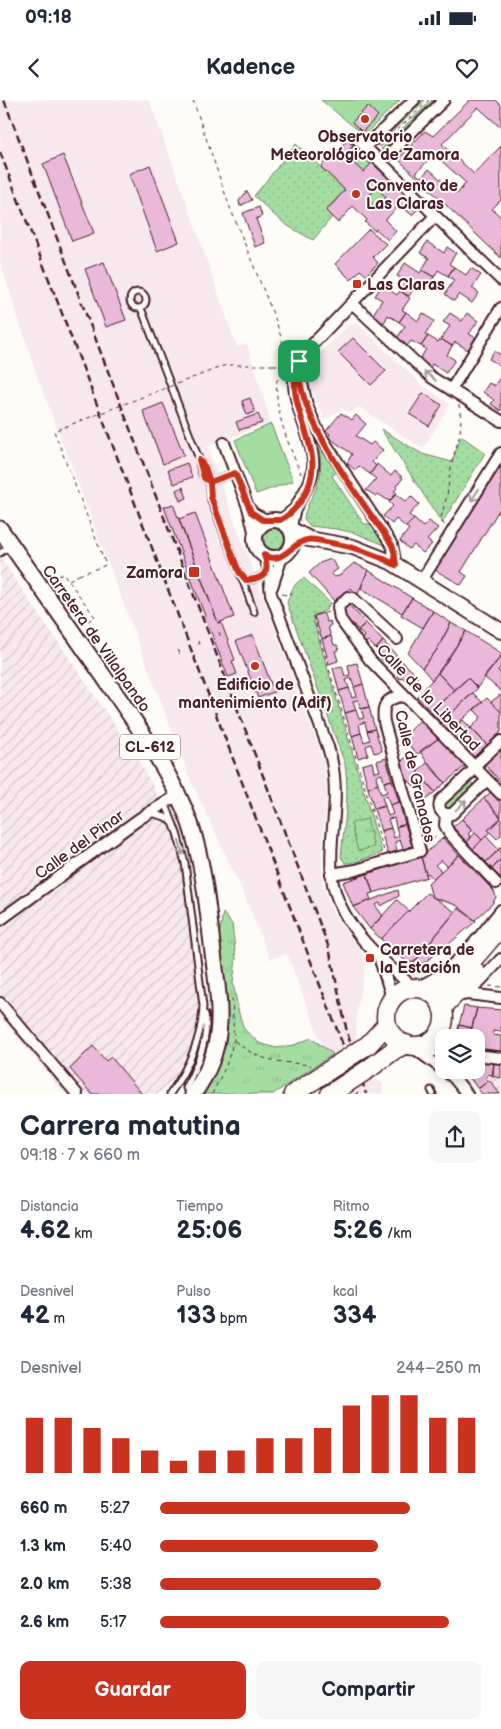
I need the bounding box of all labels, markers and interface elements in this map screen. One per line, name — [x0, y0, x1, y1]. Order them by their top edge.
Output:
text: 09:18 — [25, 6, 72, 29]
icon: back — [20, 54, 48, 82]
text: Kadence — [206, 54, 295, 81]
icon: heart — [453, 54, 481, 82]
marker: Observatorio Meteorológico de Zamora — [359, 113, 371, 125]
place label: Observatorio Meteorológico de Zamora — [270, 128, 460, 165]
place label: Convento de Las Claras — [366, 177, 458, 214]
marker: Convento de Las Claras — [350, 188, 362, 200]
place label: Las Claras — [367, 276, 445, 295]
marker: Las Claras — [351, 278, 363, 290]
pin — [278, 340, 320, 382]
icon: arrive — [285, 347, 313, 375]
one-way arrow — [424, 371, 437, 382]
one-way arrow — [470, 487, 480, 501]
street label: Carretera de Villalpando — [38, 562, 154, 716]
place label: Zamora — [126, 564, 183, 583]
marker: Zamora — [187, 565, 201, 579]
street label: Calle de la Libertad — [372, 641, 484, 755]
marker: Edificio de mantenimiento (Adif) — [249, 660, 261, 672]
place label: Edificio de mantenimiento (Adif) — [178, 676, 332, 713]
street label: Calle de Granados — [390, 708, 439, 844]
road number: CL-612 — [120, 734, 180, 760]
one-way arrow — [454, 799, 467, 811]
street label: Calle del Pinar — [32, 806, 128, 884]
one-way arrow — [177, 839, 187, 855]
place label: Carretera de la Estación — [380, 941, 474, 978]
marker: Carretera de la Estación — [364, 952, 376, 964]
map controls — [435, 1029, 485, 1079]
button: layers — [435, 1029, 485, 1079]
text: Carrera matutina — [20, 1110, 241, 1143]
button: share — [429, 1111, 481, 1163]
text: 09:18 · 7 × 660 m — [20, 1146, 140, 1165]
text: Distancia — [20, 1198, 79, 1215]
text: Tiempo — [176, 1198, 223, 1215]
text: Ritmo — [333, 1198, 370, 1215]
text: 4.62 — [20, 1215, 70, 1246]
text: 25:06 — [176, 1215, 242, 1246]
text: 5:26 — [333, 1215, 383, 1246]
text: km — [70, 1225, 93, 1242]
text: /km — [383, 1225, 412, 1242]
text: Desnivel — [20, 1283, 74, 1300]
text: Pulso — [176, 1283, 211, 1300]
text: kcal — [333, 1283, 358, 1300]
text: 42 — [20, 1300, 50, 1331]
text: 133 — [176, 1300, 216, 1331]
text: 334 — [333, 1300, 377, 1331]
text: m — [50, 1310, 65, 1327]
text: bpm — [216, 1310, 247, 1327]
text: Desnivel — [20, 1359, 82, 1378]
text: 244–250 m — [396, 1359, 481, 1378]
text: 660 m — [20, 1499, 67, 1518]
text: 5:27 — [100, 1499, 130, 1518]
text: 1.3 km — [20, 1537, 66, 1556]
text: 5:40 — [100, 1537, 132, 1556]
text: 2.0 km — [20, 1575, 69, 1594]
text: 5:38 — [100, 1575, 132, 1594]
text: 2.6 km — [20, 1613, 69, 1632]
text: 5:17 — [100, 1613, 126, 1632]
button: Guardar — [20, 1661, 246, 1719]
button: Compartir — [256, 1661, 481, 1719]

